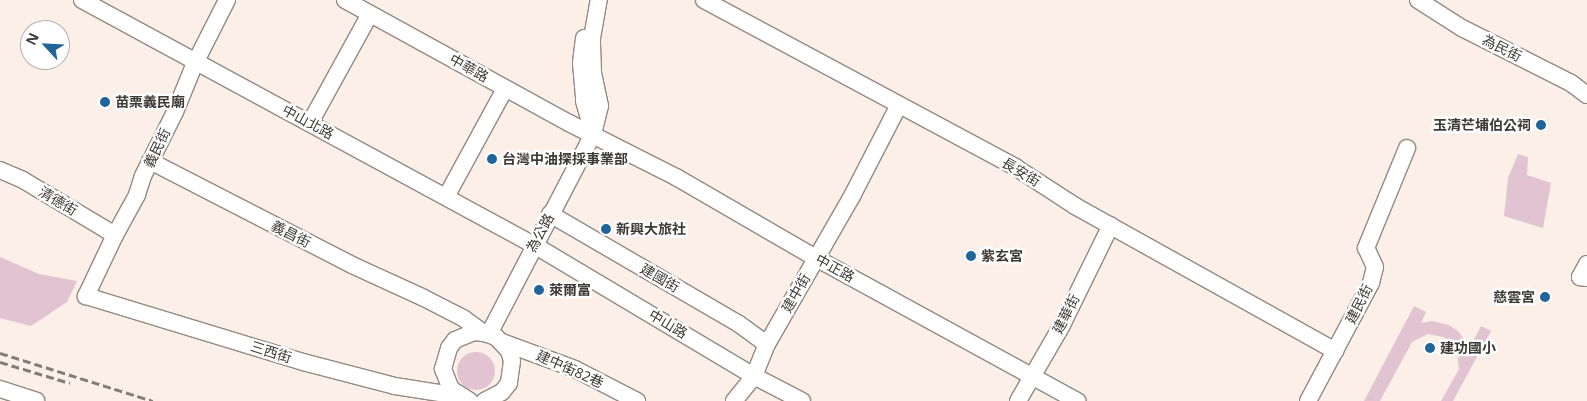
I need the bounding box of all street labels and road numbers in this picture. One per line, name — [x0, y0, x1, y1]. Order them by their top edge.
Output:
street label: 為民街 — [1479, 31, 1525, 65]
street label: 中華路 — [447, 50, 491, 86]
street label: 中山北路 — [279, 101, 337, 143]
street label: 義民街 — [140, 125, 174, 171]
street label: 長安街 — [999, 154, 1043, 190]
street label: 清德街 — [36, 183, 80, 219]
street label: 為公路 — [523, 211, 557, 255]
street label: 義昌街 — [268, 217, 314, 251]
street label: 中正路 — [813, 250, 857, 286]
street label: 建國街 — [638, 260, 682, 296]
street label: 建中街 — [778, 271, 814, 315]
street label: 建民街 — [1342, 281, 1376, 327]
street label: 建華街 — [1049, 291, 1083, 337]
street label: 中山路 — [646, 306, 690, 342]
street label: 三西街 — [248, 338, 294, 366]
street label: 建中街82巷 — [534, 347, 606, 391]

